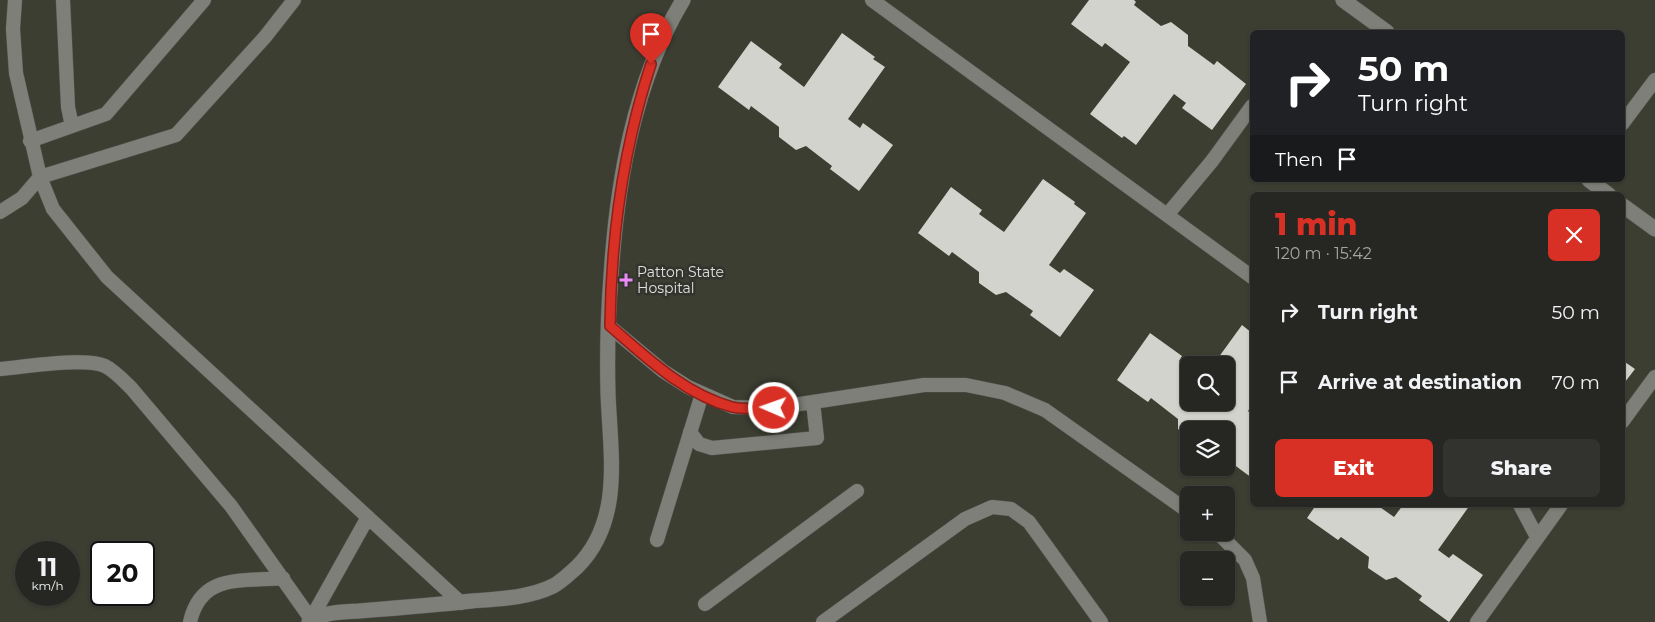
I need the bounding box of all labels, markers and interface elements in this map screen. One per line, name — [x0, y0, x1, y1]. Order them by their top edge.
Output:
pin — [630, 13, 672, 64]
icon: arrive — [637, 20, 665, 48]
text: 50 m — [1358, 47, 1449, 90]
icon: right — [1275, 50, 1340, 115]
text: Turn right — [1358, 90, 1468, 117]
icon: arrive — [1333, 145, 1361, 173]
text: Then — [1275, 148, 1323, 171]
text: 1 min — [1275, 206, 1358, 243]
button: close — [1548, 209, 1600, 261]
text: 120 m · 15:42 — [1275, 244, 1372, 263]
place label: Patton State Hospital — [637, 263, 724, 297]
marker: Patton State Hospital — [619, 273, 633, 287]
icon: right — [1275, 298, 1303, 326]
text: Turn right — [1318, 301, 1418, 324]
text: 50 m — [1552, 301, 1600, 324]
map controls — [1180, 356, 1235, 606]
button: search — [1180, 356, 1235, 411]
icon: arrive — [1275, 368, 1303, 396]
text: Arrive at destination — [1318, 371, 1522, 394]
text: 70 m — [1551, 371, 1600, 394]
position arrow — [747, 381, 799, 433]
button: layers — [1180, 421, 1235, 476]
button: Exit — [1275, 439, 1433, 497]
button: Share — [1443, 439, 1600, 497]
button: + — [1180, 486, 1235, 541]
speed limit sign: 20 — [90, 541, 155, 606]
button: − — [1180, 551, 1235, 606]
text: 11 — [38, 552, 57, 582]
text: km/h — [31, 578, 64, 593]

